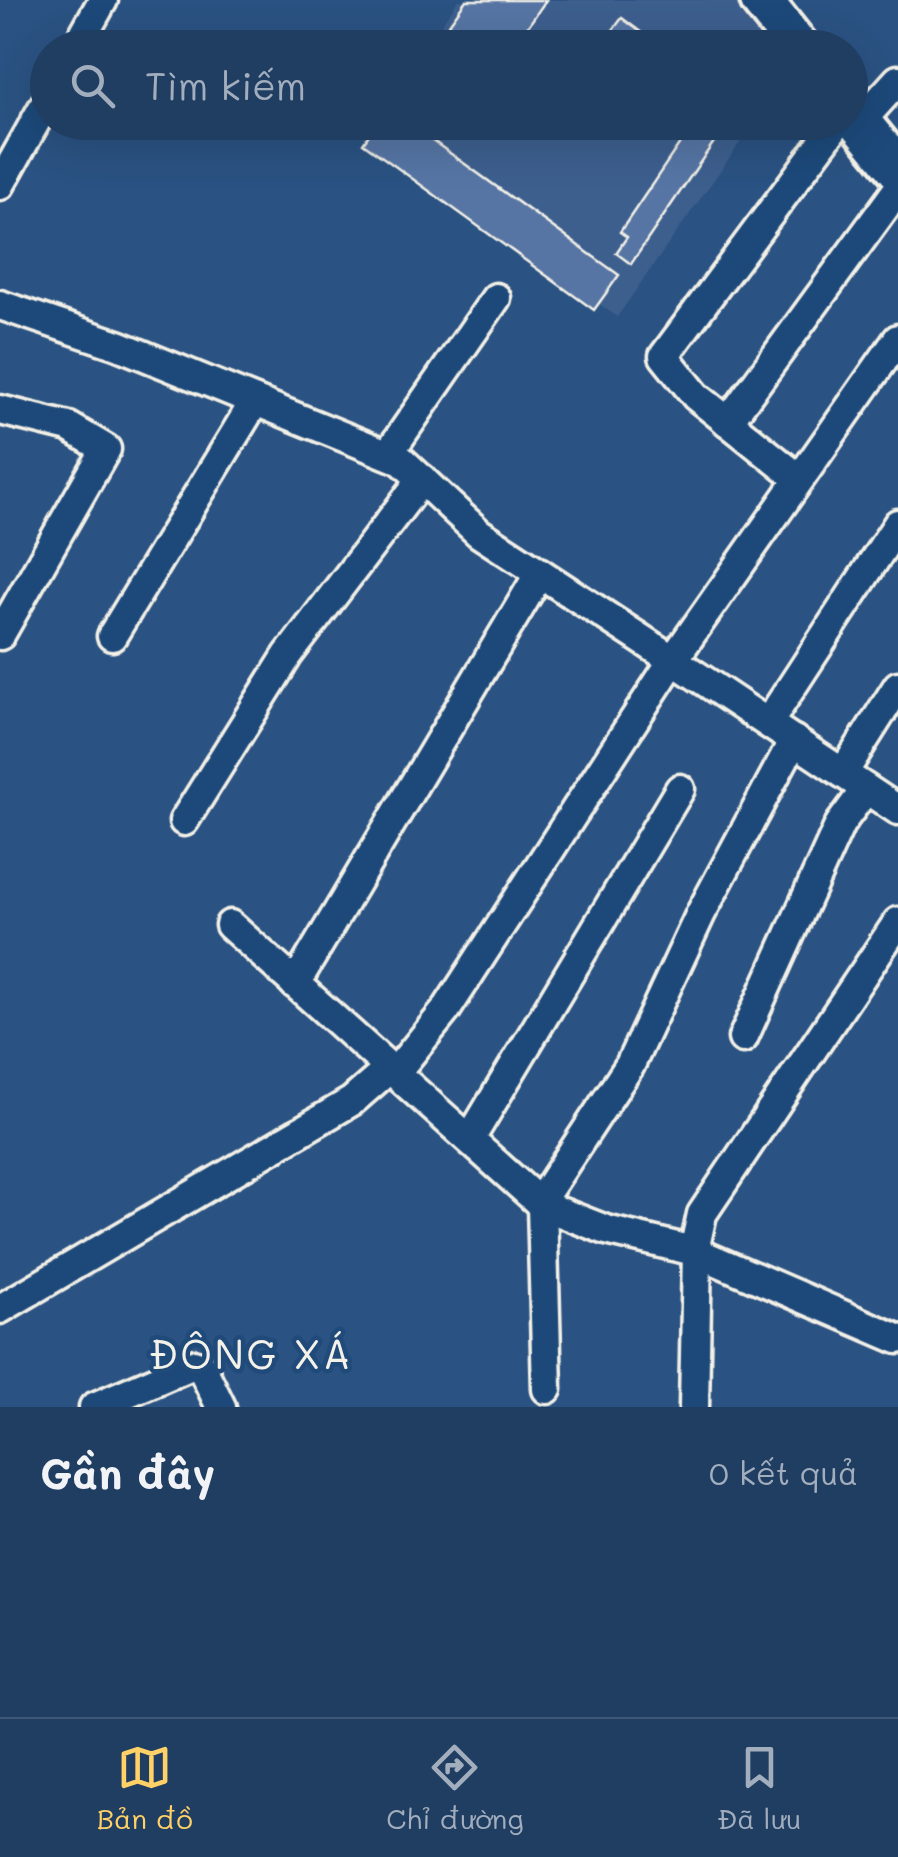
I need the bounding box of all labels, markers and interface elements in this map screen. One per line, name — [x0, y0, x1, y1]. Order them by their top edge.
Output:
search box — [30, 30, 868, 140]
icon: search — [65, 58, 120, 113]
text: Tìm kiếm — [145, 60, 306, 110]
district label: ĐÔNG XÁ — [149, 1327, 353, 1379]
text: Gần đây — [40, 1445, 215, 1500]
text: 0 kết quả — [709, 1451, 858, 1493]
tab: Bản đồ — [97, 1740, 193, 1836]
tab: Chỉ đường — [386, 1740, 524, 1836]
tab: Đã lưu — [717, 1740, 801, 1836]

